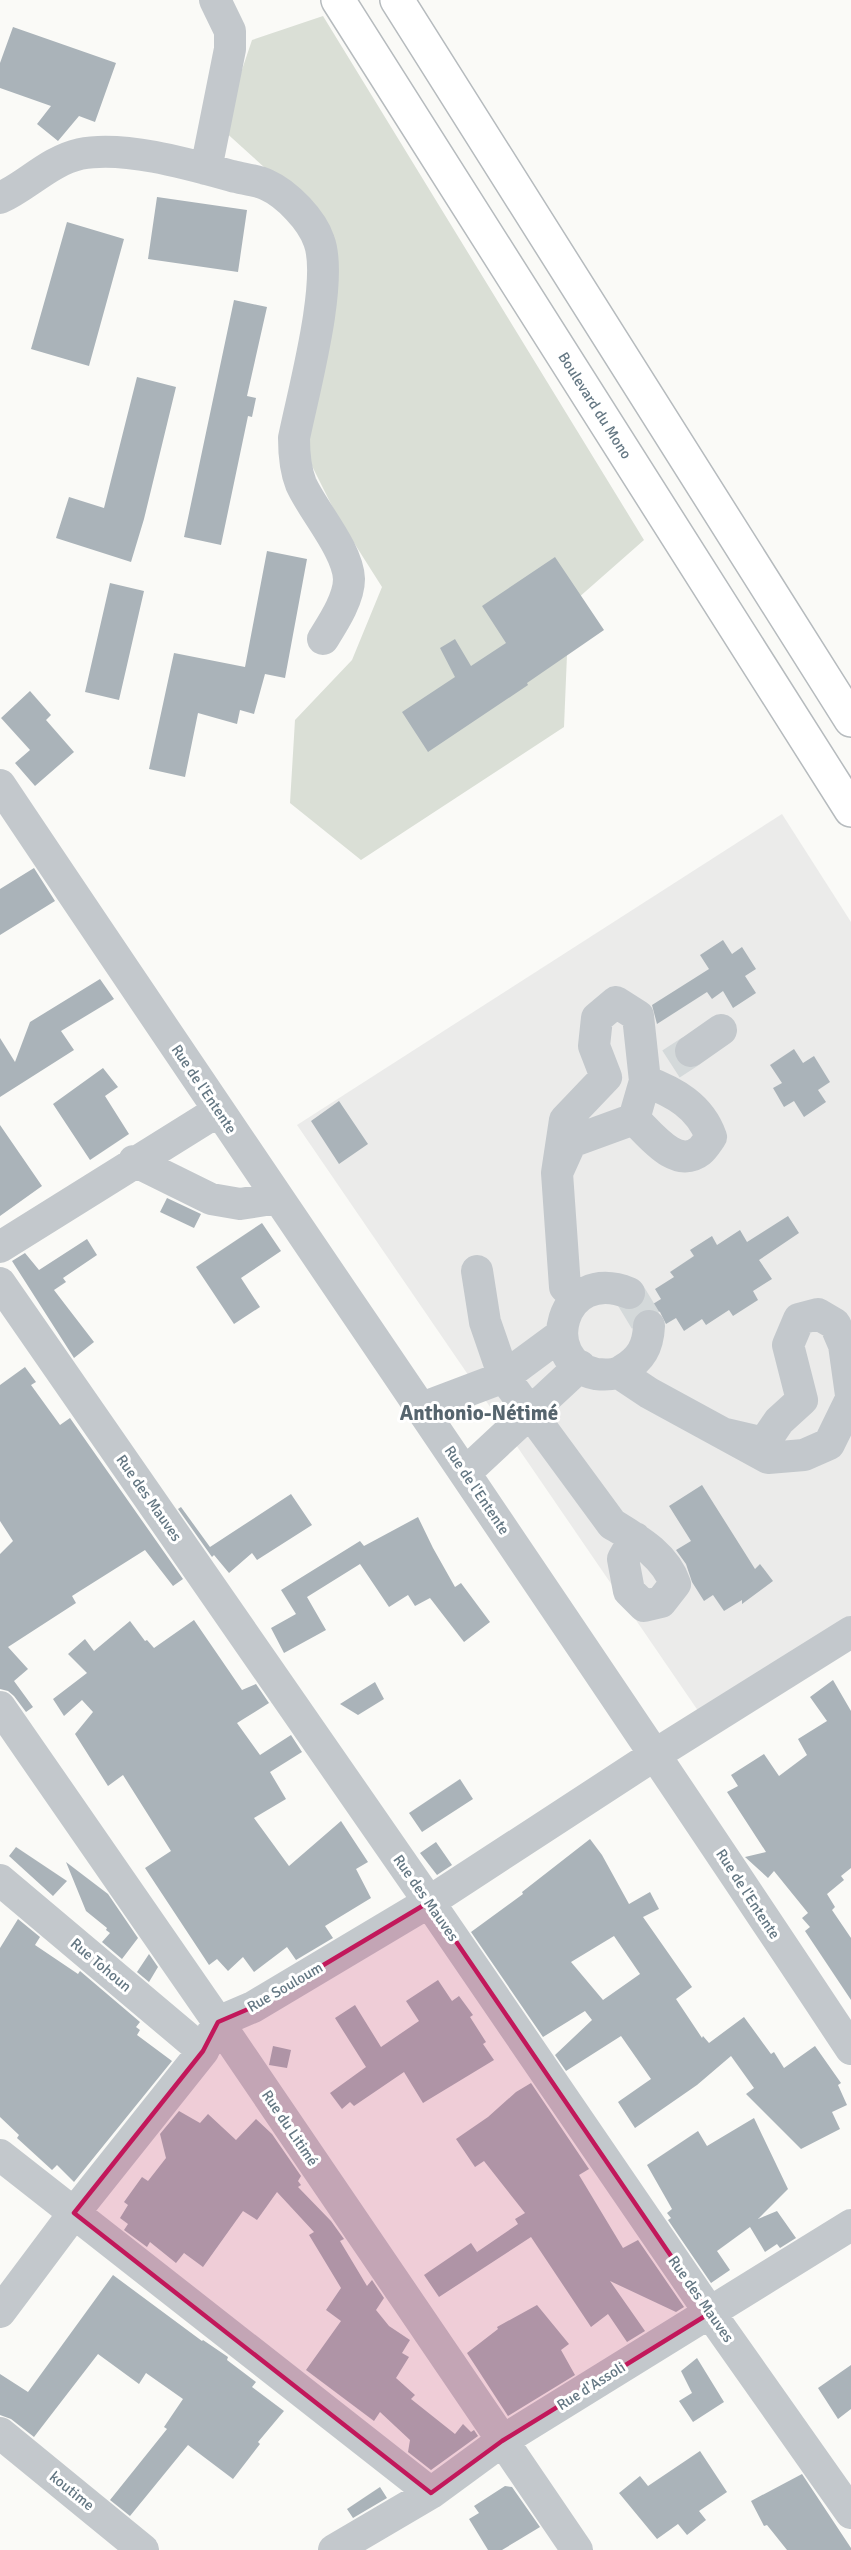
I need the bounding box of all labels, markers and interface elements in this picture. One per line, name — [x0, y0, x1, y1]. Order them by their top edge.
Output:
street label: Boulevard du Mono — [554, 349, 635, 463]
street label: Rue de l'Entente — [168, 1041, 240, 1137]
district label: Anthonio-Nétimé — [400, 1400, 558, 1426]
street label: Rue de l'Entente — [441, 1442, 513, 1538]
street label: Rue des Mauves — [112, 1451, 186, 1545]
street label: Rue de l'Entente — [712, 1846, 784, 1942]
street label: Rue des Mauves — [389, 1851, 463, 1945]
street label: Rue Tohoun — [67, 1934, 135, 1996]
street label: Rue Souloum — [244, 1958, 326, 2016]
street label: Rue du Litimé — [258, 2087, 322, 2169]
street label: Rue des Mauves — [664, 2252, 738, 2346]
street label: Rue d'Assoli — [554, 2358, 628, 2414]
street label: koutime — [46, 2468, 98, 2514]

